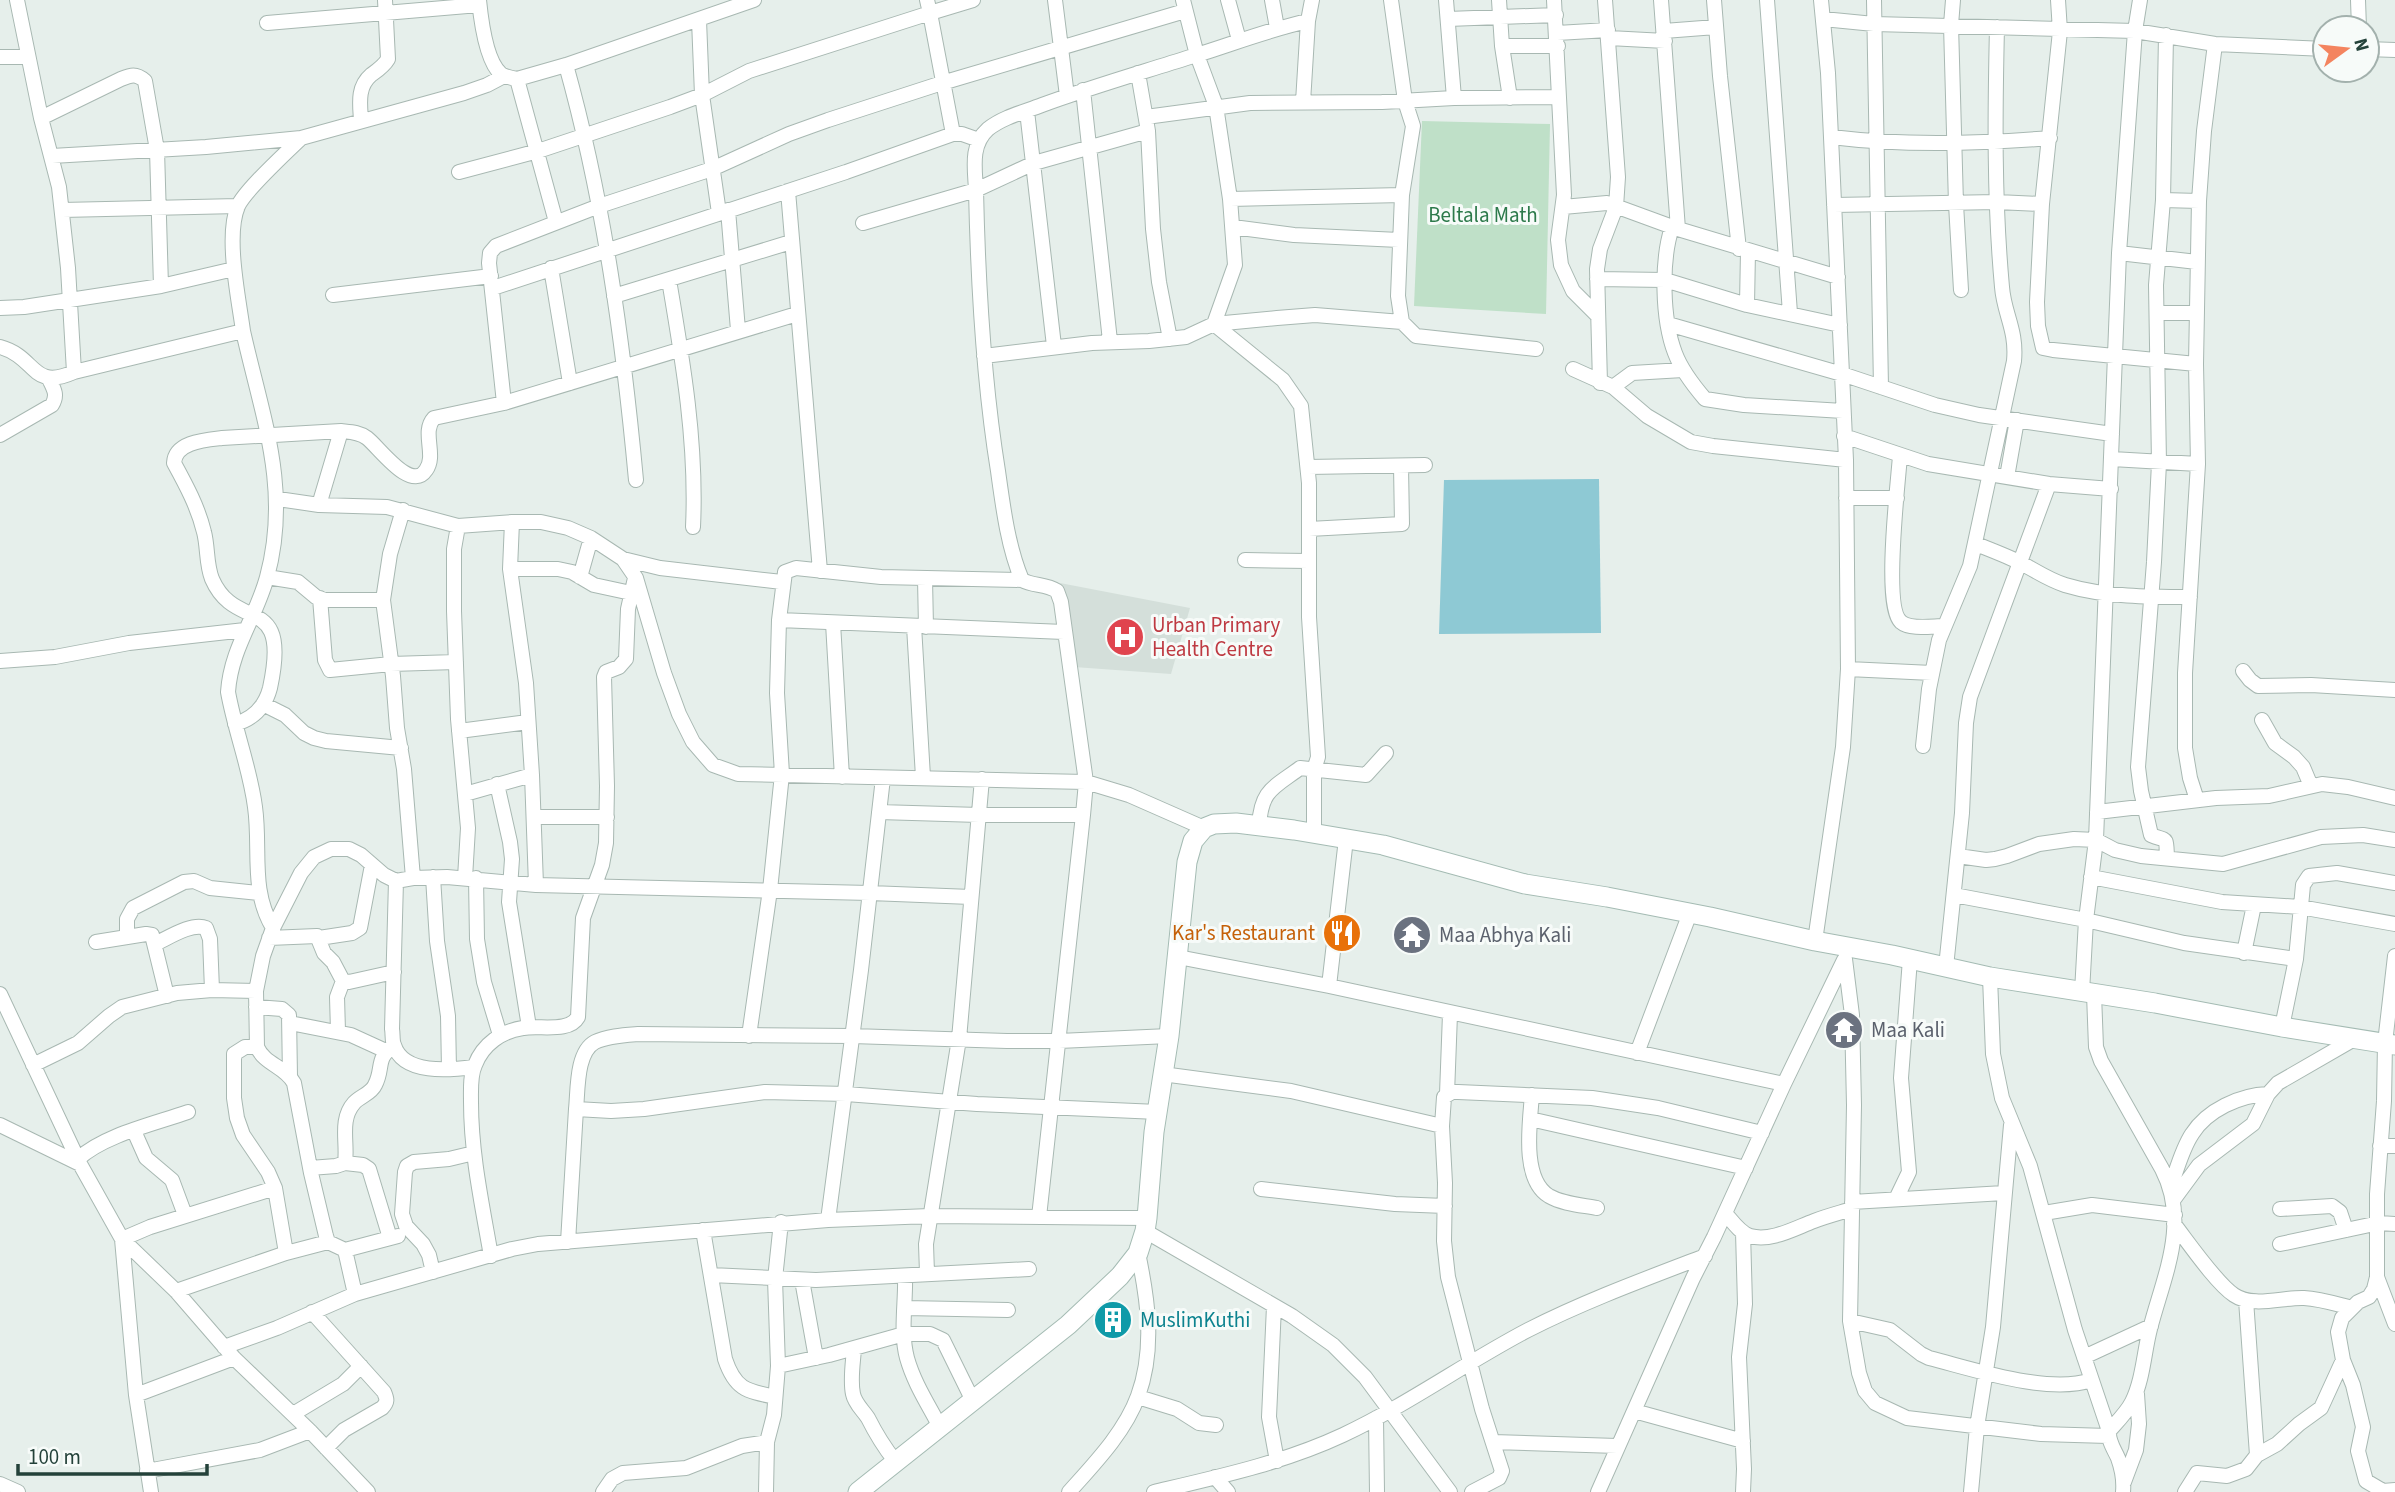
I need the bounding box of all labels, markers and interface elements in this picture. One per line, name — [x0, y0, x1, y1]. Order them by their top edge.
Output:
north arrow — [2311, 14, 2381, 84]
text: N — [2346, 35, 2376, 55]
park label: Beltala Math — [1428, 200, 1538, 230]
place label: Urban Primary Health Centre — [1152, 610, 1281, 664]
hospital icon: Urban Primary Health Centre — [1104, 616, 1146, 658]
restaurant icon: Kar's Restaurant — [1321, 912, 1363, 954]
temple icon: Maa Abhya Kali — [1391, 914, 1433, 956]
place label: Kar's Restaurant — [1172, 918, 1315, 948]
place label: Maa Abhya Kali — [1439, 920, 1572, 950]
temple icon: Maa Kali — [1823, 1009, 1865, 1051]
place label: Maa Kali — [1871, 1015, 1945, 1045]
building icon: MuslimKuthi — [1092, 1299, 1134, 1341]
place label: MuslimKuthi — [1140, 1305, 1250, 1335]
scale bar — [18, 1432, 206, 1476]
text: 100 m — [28, 1442, 81, 1472]

